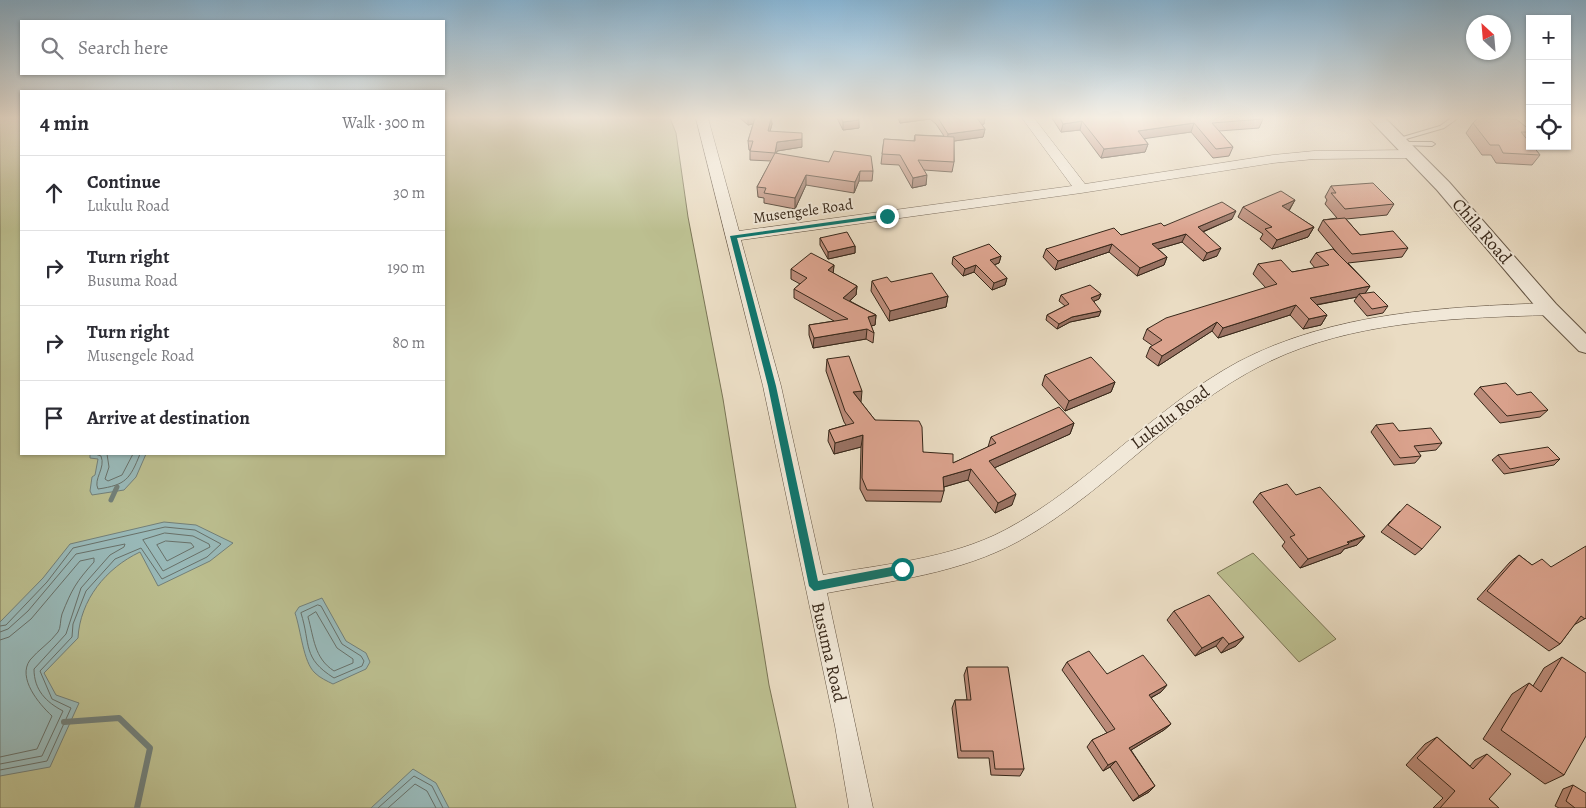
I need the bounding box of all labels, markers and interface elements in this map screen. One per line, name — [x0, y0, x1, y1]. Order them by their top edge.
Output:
north arrow — [1466, 15, 1511, 60]
map controls — [1526, 15, 1571, 150]
button: + — [1526, 15, 1571, 60]
search box — [20, 20, 445, 75]
icon: search — [38, 34, 66, 62]
text: Search here — [78, 35, 168, 61]
button: − — [1526, 60, 1571, 105]
button: locate — [1526, 105, 1571, 150]
text: 4 min — [40, 109, 89, 137]
text: Walk · 300 m — [342, 112, 425, 134]
text: Continue — [87, 169, 161, 195]
icon: ahead — [40, 179, 68, 207]
text: 30 m — [393, 182, 425, 204]
street label: Chila Road — [1447, 193, 1517, 269]
street label: Musengele Road — [752, 194, 855, 228]
text: Lukulu Road — [87, 195, 169, 217]
route end — [876, 205, 899, 228]
text: Turn right — [87, 244, 169, 270]
icon: right — [40, 254, 68, 282]
text: 190 m — [387, 257, 425, 279]
text: Busuma Road — [87, 270, 178, 292]
text: Turn right — [87, 319, 169, 345]
icon: right — [40, 329, 68, 357]
text: 80 m — [392, 332, 425, 354]
text: Musengele Road — [87, 345, 194, 367]
street label: Lukulu Road — [1126, 379, 1215, 454]
icon: arrive — [40, 404, 68, 432]
text: Arrive at destination — [87, 405, 250, 431]
route start — [891, 558, 914, 581]
street label: Busuma Road — [806, 600, 852, 705]

